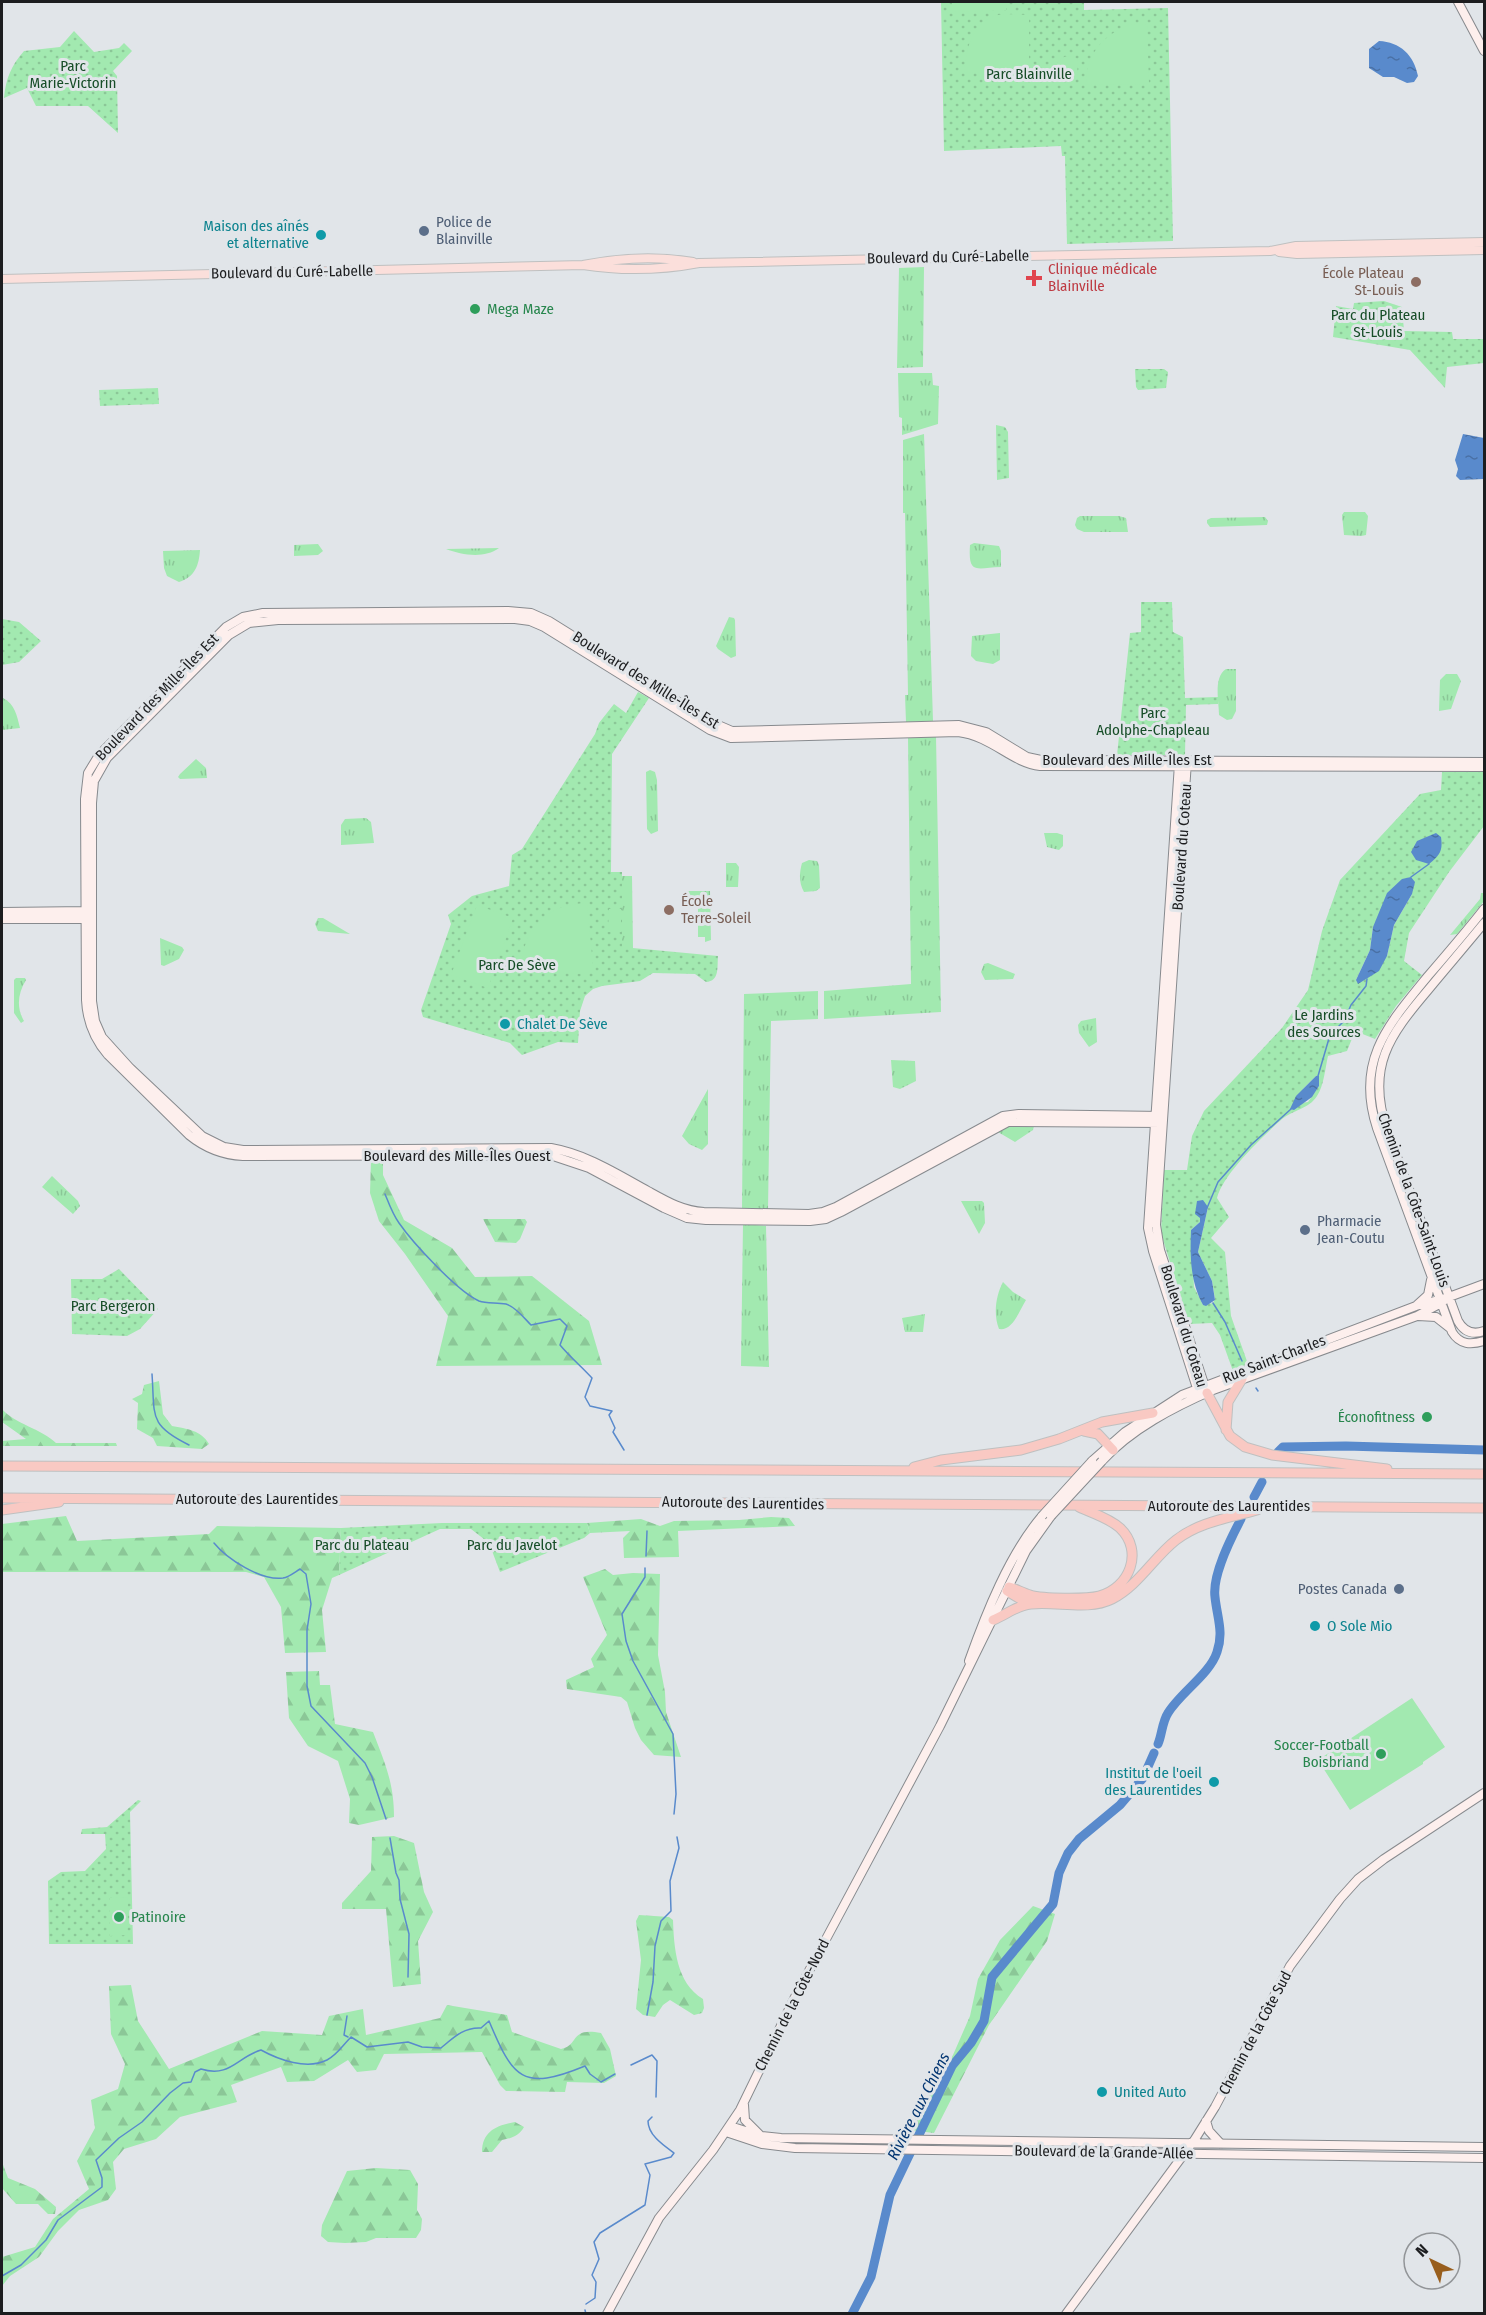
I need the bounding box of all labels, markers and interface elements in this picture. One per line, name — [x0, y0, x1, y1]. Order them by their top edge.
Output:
park label: Parc Marie-Victorin — [30, 57, 116, 92]
park label: Parc Blainville — [986, 65, 1072, 83]
place label: Police de Blainville — [436, 213, 493, 248]
place label: Maison des aînés et alternative — [203, 217, 309, 252]
marker: Police de Blainville — [417, 224, 431, 238]
marker: Maison des aînés et alternative — [314, 228, 328, 242]
street label: Boulevard du Curé-Labelle — [867, 247, 1029, 267]
place label: Clinique médicale Blainville — [1048, 260, 1157, 295]
street label: Boulevard du Curé-Labelle — [211, 262, 373, 282]
place label: École Plateau St-Louis — [1322, 264, 1404, 299]
marker: Clinique médicale Blainville — [1025, 269, 1043, 287]
marker: École Plateau St-Louis — [1409, 275, 1423, 289]
place label: Mega Maze — [487, 300, 554, 318]
marker: Mega Maze — [468, 302, 482, 316]
park label: Parc du Plateau St-Louis — [1331, 306, 1425, 341]
street label: Boulevard des Mille-Îles Est — [569, 627, 723, 733]
street label: Boulevard des Mille-Îles Est — [92, 630, 222, 764]
park label: Parc Adolphe-Chapleau — [1096, 704, 1210, 739]
street label: Boulevard des Mille-Îles Est — [1042, 751, 1212, 769]
street label: Boulevard du Coteau — [1169, 783, 1195, 911]
place label: École Terre-Soleil — [681, 892, 751, 927]
marker: École Terre-Soleil — [662, 903, 676, 917]
park label: Parc De Sève — [478, 956, 556, 974]
park label: Le Jardins des Sources — [1287, 1006, 1361, 1041]
place label: Chalet De Sève — [517, 1015, 608, 1033]
marker: Chalet De Sève — [498, 1017, 512, 1031]
street label: Chemin de la Côte-Saint-Louis — [1374, 1110, 1454, 1290]
street label: Boulevard des Mille-Îles Ouest — [363, 1147, 551, 1165]
place label: Pharmacie Jean-Coutu — [1317, 1212, 1385, 1247]
marker: Pharmacie Jean-Coutu — [1298, 1223, 1312, 1237]
street label: Boulevard du Coteau — [1157, 1263, 1211, 1389]
park label: Parc Bergeron — [71, 1297, 155, 1315]
street label: Rue Saint-Charles — [1220, 1331, 1328, 1387]
place label: Éconofitness — [1338, 1408, 1415, 1426]
marker: Éconofitness — [1420, 1410, 1434, 1424]
street label: Autoroute des Laurentides — [176, 1490, 338, 1508]
street label: Autoroute des Laurentides — [662, 1493, 824, 1513]
street label: Autoroute des Laurentides — [1148, 1497, 1310, 1515]
park label: Parc du Plateau — [315, 1536, 409, 1554]
park label: Parc du Javelot — [467, 1536, 557, 1554]
place label: Postes Canada — [1298, 1580, 1387, 1598]
marker: Postes Canada — [1392, 1582, 1406, 1596]
place label: O Sole Mio — [1327, 1617, 1393, 1635]
marker: O Sole Mio — [1308, 1619, 1322, 1633]
place label: Soccer-Football Boisbriand — [1274, 1736, 1369, 1771]
marker: Soccer-Football Boisbriand — [1374, 1747, 1388, 1761]
place label: Institut de l'oeil des Laurentides — [1104, 1764, 1202, 1799]
marker: Institut de l'oeil des Laurentides — [1207, 1775, 1221, 1789]
place label: Patinoire — [131, 1908, 186, 1926]
marker: Patinoire — [112, 1910, 126, 1924]
street label: Chemin de la Côte-Nord — [751, 1936, 833, 2074]
street label: Chemin de la Côte Sud — [1215, 1968, 1295, 2098]
water label: Rivière aux Chiens — [883, 2049, 954, 2163]
place label: United Auto — [1114, 2083, 1187, 2101]
marker: United Auto — [1095, 2085, 1109, 2099]
street label: Boulevard de la Grande-Allée — [1014, 2141, 1194, 2163]
north arrow — [1402, 2231, 1462, 2291]
text: N — [1412, 2240, 1432, 2261]

